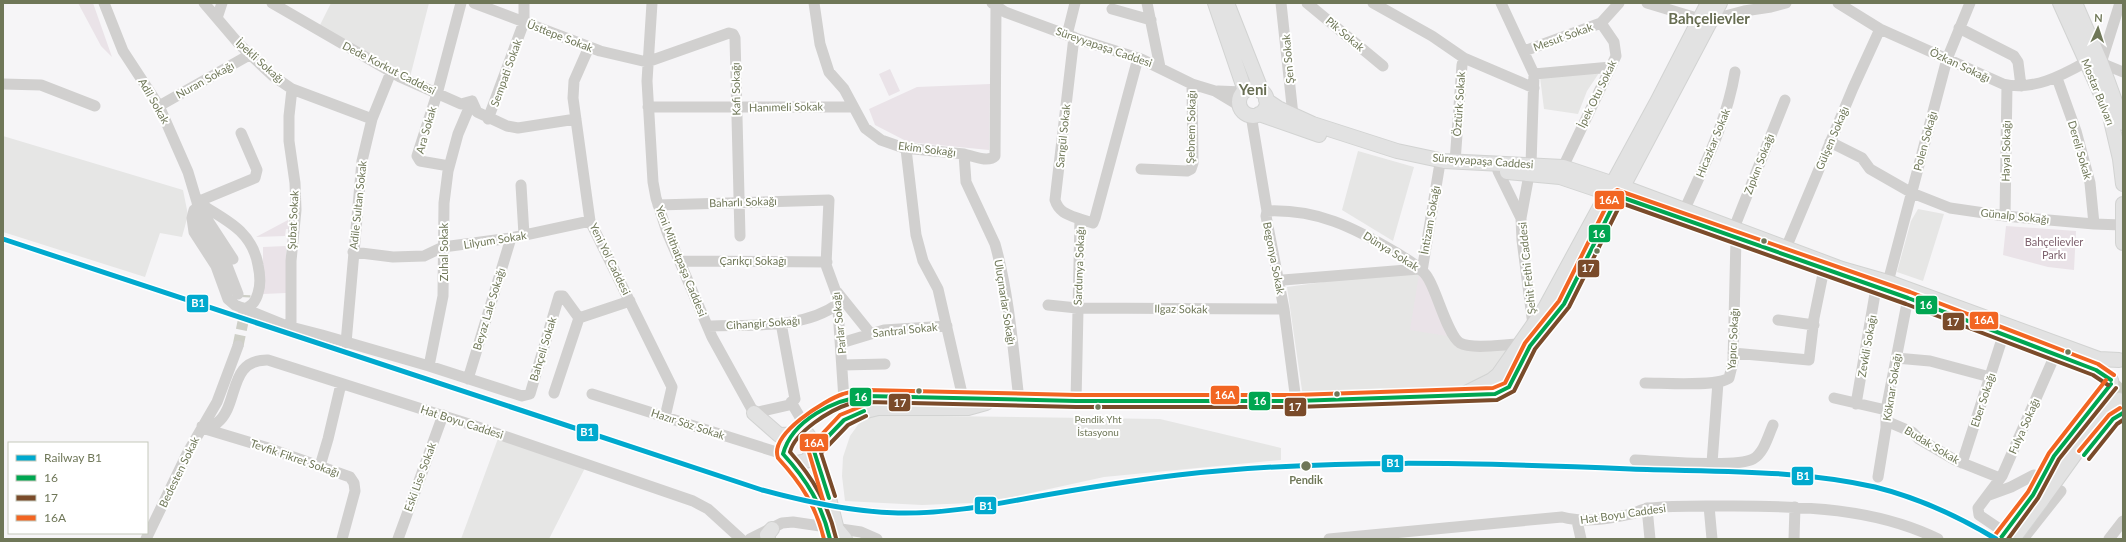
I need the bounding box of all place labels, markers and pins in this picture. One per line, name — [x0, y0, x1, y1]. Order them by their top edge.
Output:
unlabelled marker — [1759, 236, 1769, 246]
unlabelled marker — [1592, 246, 1602, 256]
unlabelled marker — [2063, 347, 2073, 357]
unlabelled marker — [914, 386, 924, 396]
unlabelled marker — [1332, 389, 1342, 399]
marker: Pendik Yht İstasyonu — [1093, 402, 1103, 412]
place label: Pendik Yht İstasyonu — [1074, 413, 1122, 438]
marker: Pendik — [1299, 459, 1313, 473]
place label: Pendik — [1289, 473, 1323, 486]

